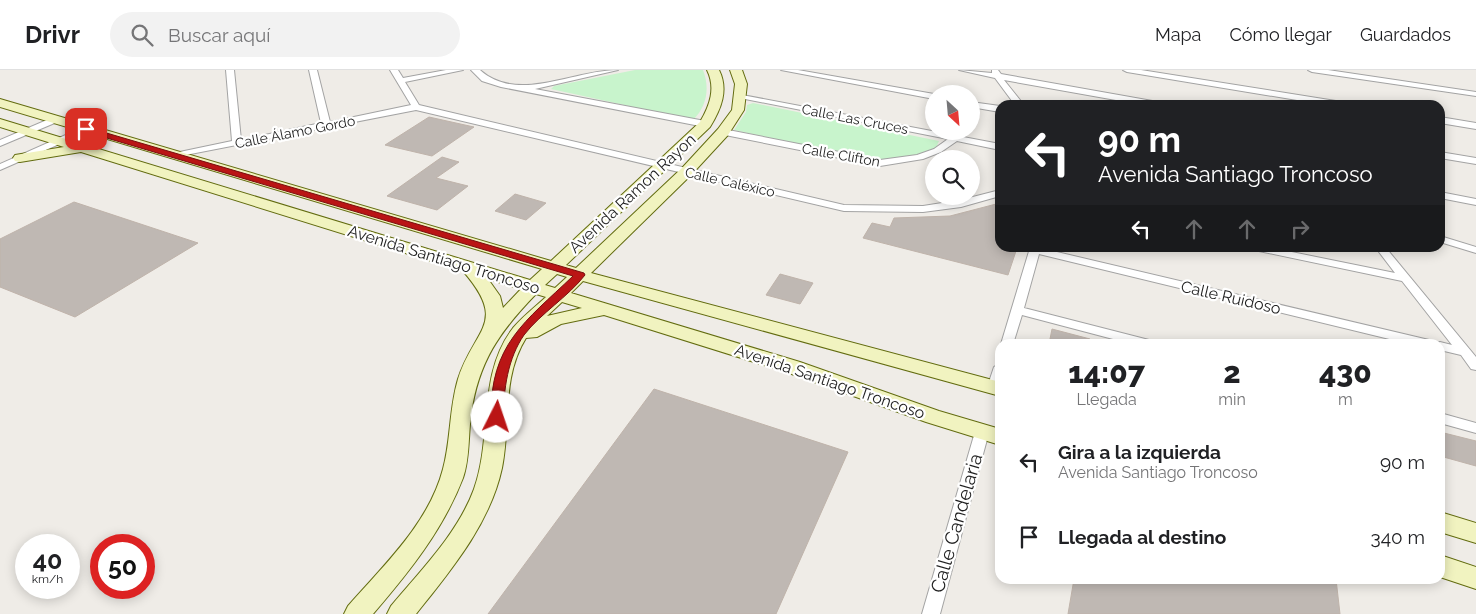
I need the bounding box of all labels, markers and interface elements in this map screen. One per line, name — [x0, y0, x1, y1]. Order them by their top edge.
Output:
search box — [110, 12, 460, 57]
text: Drivr — [25, 20, 80, 49]
icon: search — [128, 21, 156, 49]
text: Buscar aquí — [168, 24, 271, 46]
text: Mapa — [1155, 24, 1201, 45]
text: Cómo llegar — [1229, 24, 1332, 45]
text: Guardados — [1360, 24, 1451, 45]
north arrow — [925, 85, 980, 140]
map controls — [925, 85, 980, 205]
street label: Calle Las Cruces — [800, 101, 910, 137]
pin — [65, 108, 107, 150]
street label: Calle Álamo Gordo — [233, 112, 356, 151]
icon: arrive — [72, 115, 100, 143]
text: 90 m — [1098, 119, 1181, 160]
icon: left — [1015, 120, 1080, 185]
street label: Avenida Ramon Rayon — [565, 130, 700, 257]
street label: Calle Clifton — [801, 140, 881, 170]
button: search — [925, 150, 980, 205]
text: Avenida Santiago Troncoso — [1098, 161, 1373, 187]
street label: Calle Caléxico — [684, 164, 776, 200]
icon: left — [1127, 215, 1155, 243]
icon: ahead — [1180, 215, 1208, 243]
icon: ahead — [1233, 215, 1261, 243]
icon: right — [1286, 215, 1314, 243]
street label: Avenida Santiago Troncoso — [346, 221, 542, 298]
street label: Calle Ruidoso — [1179, 277, 1283, 318]
street label: Avenida Santiago Troncoso — [732, 340, 927, 423]
text: 14:07 — [1068, 355, 1145, 390]
text: 2 — [1223, 355, 1241, 390]
text: 430 — [1319, 355, 1372, 390]
position arrow — [470, 390, 522, 442]
text: Llegada — [1076, 390, 1137, 409]
text: min — [1218, 390, 1246, 409]
text: m — [1338, 390, 1353, 409]
text: Gira a la izquierda — [1058, 441, 1221, 463]
icon: left — [1015, 448, 1043, 476]
street label: Calle Candelaria — [926, 451, 986, 595]
text: 90 m — [1380, 451, 1425, 473]
text: Avenida Santiago Troncoso — [1058, 463, 1258, 482]
icon: arrive — [1015, 523, 1043, 551]
text: Llegada al destino — [1058, 526, 1226, 548]
text: 340 m — [1371, 526, 1425, 548]
speed limit sign: 50 — [90, 534, 155, 599]
text: 40 — [33, 545, 62, 575]
text: km/h — [32, 572, 63, 586]

